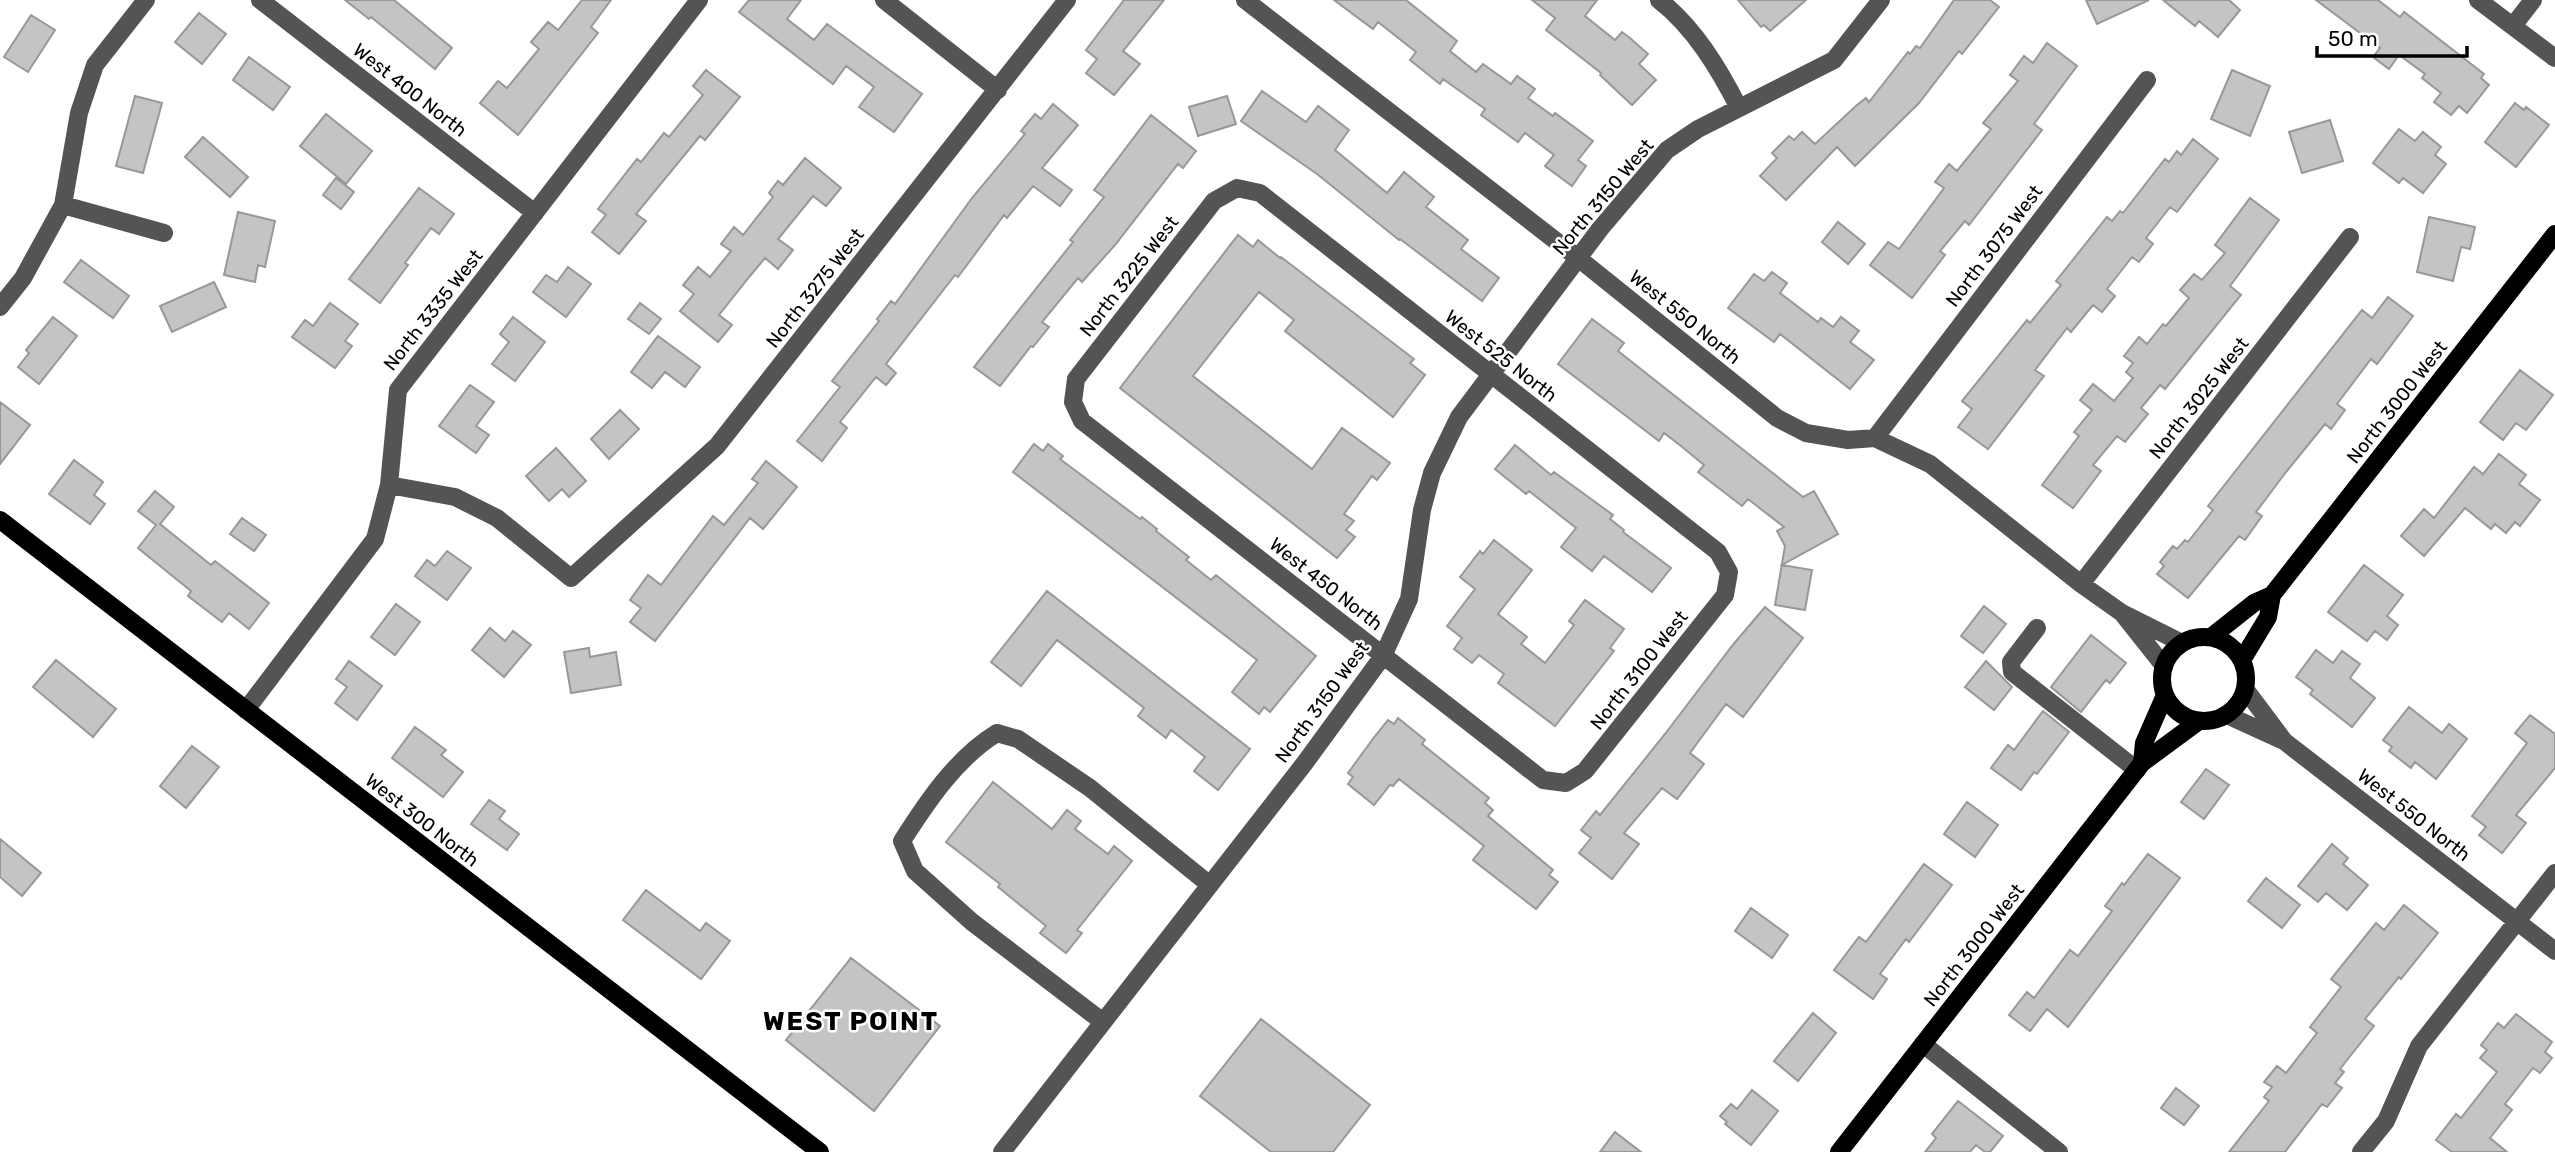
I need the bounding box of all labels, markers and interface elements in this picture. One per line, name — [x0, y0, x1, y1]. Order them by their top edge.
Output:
scale bar — [2317, 14, 2468, 58]
text: 50 m — [2328, 26, 2378, 51]
street label: West 400 North — [348, 38, 472, 142]
street label: North 3150 West — [1548, 134, 1659, 260]
street label: North 3075 West — [1941, 180, 2048, 311]
street label: North 3225 West — [1075, 211, 1184, 341]
street label: North 3275 West — [761, 223, 869, 352]
street label: North 3335 West — [379, 244, 488, 375]
street label: West 550 North — [1625, 265, 1745, 369]
street label: West 525 North — [1440, 305, 1562, 407]
street label: North 3025 West — [2144, 332, 2254, 463]
street label: North 3000 West — [2342, 336, 2452, 468]
street label: West 450 North — [1265, 533, 1387, 635]
street label: North 3100 West — [1585, 605, 1693, 734]
street label: North 3150 West — [1270, 636, 1374, 767]
street label: West 550 North — [2353, 764, 2475, 866]
street label: West 300 North — [361, 769, 483, 871]
street label: North 3000 West — [1919, 879, 2029, 1011]
district label: WEST POINT — [763, 1006, 939, 1037]

